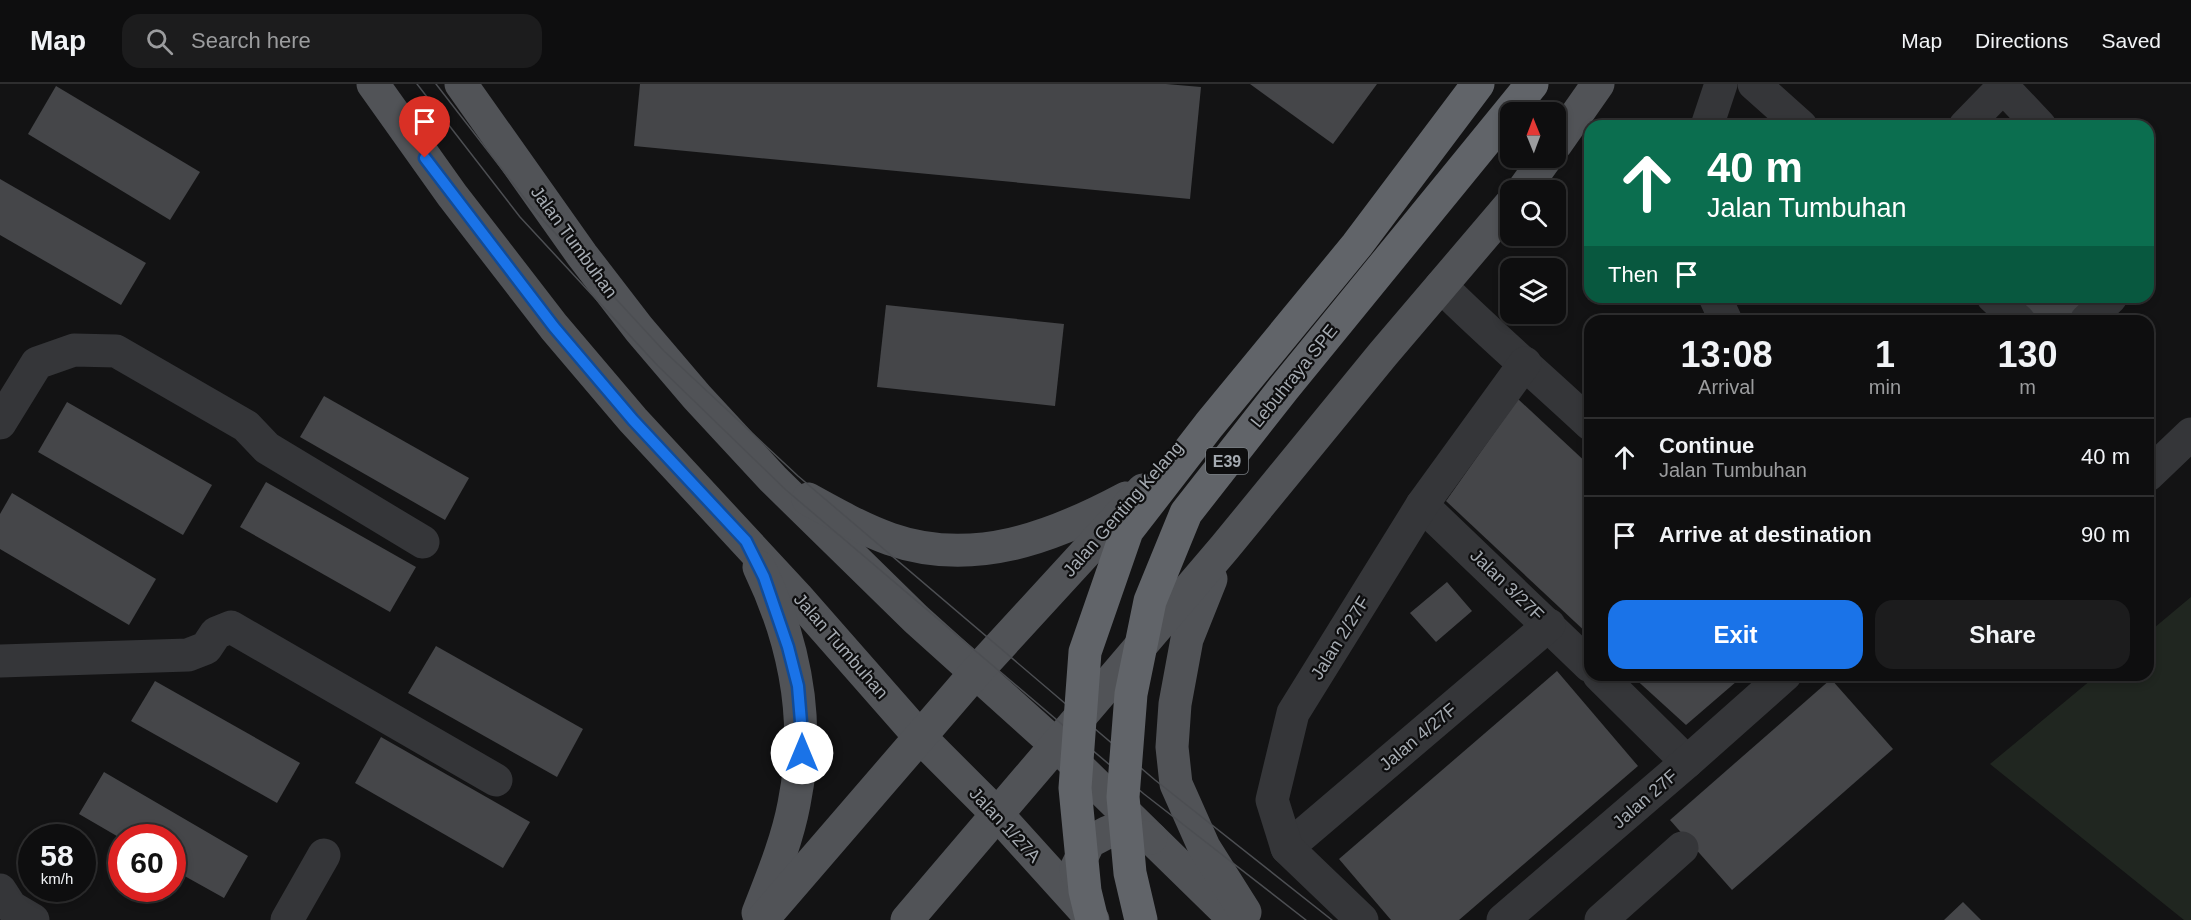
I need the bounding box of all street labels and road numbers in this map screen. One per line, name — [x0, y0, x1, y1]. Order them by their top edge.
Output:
street label: Jalan Tumbuhan — [527, 182, 621, 302]
street label: Lebuhraya SPE — [1247, 321, 1341, 431]
street label: Jalan Genting Kelang — [1059, 437, 1187, 581]
road number: E39 — [1206, 448, 1248, 474]
street label: Jalan 3/27F — [1466, 545, 1548, 625]
street label: Jalan Tumbuhan — [790, 589, 892, 703]
street label: Jalan 2/27F — [1307, 593, 1373, 683]
street label: Jalan 4/27F — [1376, 699, 1460, 775]
street label: Jalan 27F — [1609, 766, 1681, 832]
street label: Jalan 1/27A — [965, 783, 1045, 867]

